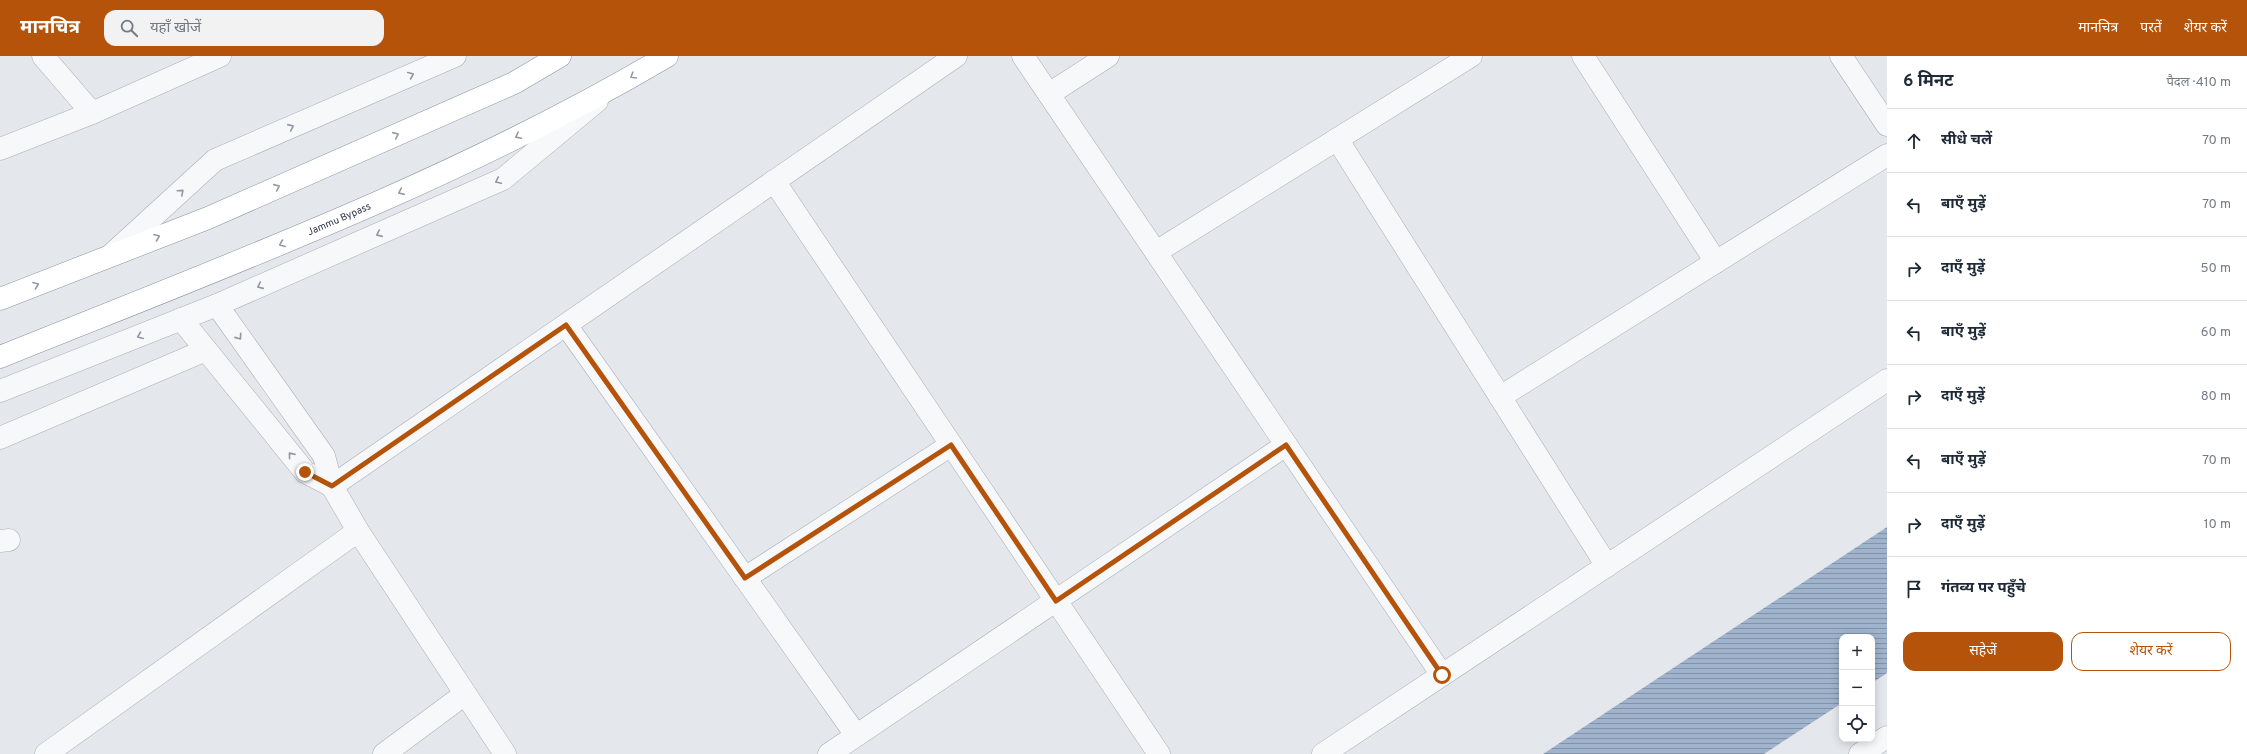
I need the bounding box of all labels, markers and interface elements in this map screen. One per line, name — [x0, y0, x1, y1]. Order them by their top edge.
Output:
search box — [104, 10, 384, 46]
text: मानचित्र — [20, 16, 80, 40]
icon: search — [118, 17, 140, 39]
text: यहाँ खोजें — [150, 19, 201, 38]
text: मानचित्र — [2078, 20, 2118, 37]
text: परतें — [2140, 20, 2162, 37]
text: शेयर करें — [2184, 20, 2227, 37]
one-way arrow — [630, 71, 637, 78]
text: 6 मिनट — [1903, 71, 1953, 93]
one-way arrow — [406, 72, 414, 80]
text: पैदल · 410 m — [2166, 75, 2231, 91]
one-way arrow — [287, 124, 295, 132]
icon: ahead — [1903, 130, 1925, 152]
one-way arrow — [515, 131, 522, 139]
text: सीधे चलें — [1941, 131, 1992, 150]
one-way arrow — [392, 132, 400, 140]
text: 70 m — [2202, 133, 2231, 149]
one-way arrow — [494, 176, 502, 184]
one-way arrow — [274, 184, 281, 192]
one-way arrow — [397, 187, 405, 195]
one-way arrow — [176, 189, 184, 197]
icon: left — [1903, 194, 1925, 216]
text: बाएँ मुड़ें — [1941, 195, 1986, 214]
text: 70 m — [2202, 197, 2231, 213]
street label: Jammu Bypass — [305, 200, 373, 239]
one-way arrow — [375, 229, 382, 237]
one-way arrow — [154, 234, 161, 242]
one-way arrow — [278, 239, 286, 247]
icon: right — [1903, 258, 1925, 280]
text: दाएँ मुड़ें — [1941, 259, 1985, 278]
text: 50 m — [2201, 261, 2231, 277]
one-way arrow — [256, 281, 264, 289]
one-way arrow — [33, 282, 40, 290]
icon: left — [1903, 322, 1925, 344]
text: बाएँ मुड़ें — [1941, 323, 1986, 342]
text: 60 m — [2201, 325, 2231, 341]
one-way arrow — [136, 331, 143, 339]
one-way arrow — [234, 332, 241, 339]
icon: right — [1903, 386, 1925, 408]
text: दाएँ मुड़ें — [1941, 387, 1985, 406]
text: 80 m — [2201, 389, 2231, 405]
icon: left — [1903, 450, 1925, 472]
text: बाएँ मुड़ें — [1941, 451, 1986, 470]
one-way arrow — [288, 452, 295, 459]
text: 70 m — [2202, 453, 2231, 469]
route end — [296, 463, 314, 481]
icon: right — [1903, 514, 1925, 536]
text: दाएँ मुड़ें — [1941, 515, 1985, 534]
text: 10 m — [2204, 517, 2231, 533]
icon: arrive — [1903, 578, 1925, 600]
text: गंतव्य पर पहुँचे — [1941, 579, 2026, 598]
button: सहेजें — [1903, 632, 2063, 671]
button: शेयर करें — [2071, 632, 2231, 671]
map controls — [1839, 634, 1875, 742]
button: + — [1839, 634, 1875, 670]
route start — [1433, 666, 1451, 684]
button: − — [1839, 670, 1875, 706]
button: locate — [1839, 706, 1875, 742]

